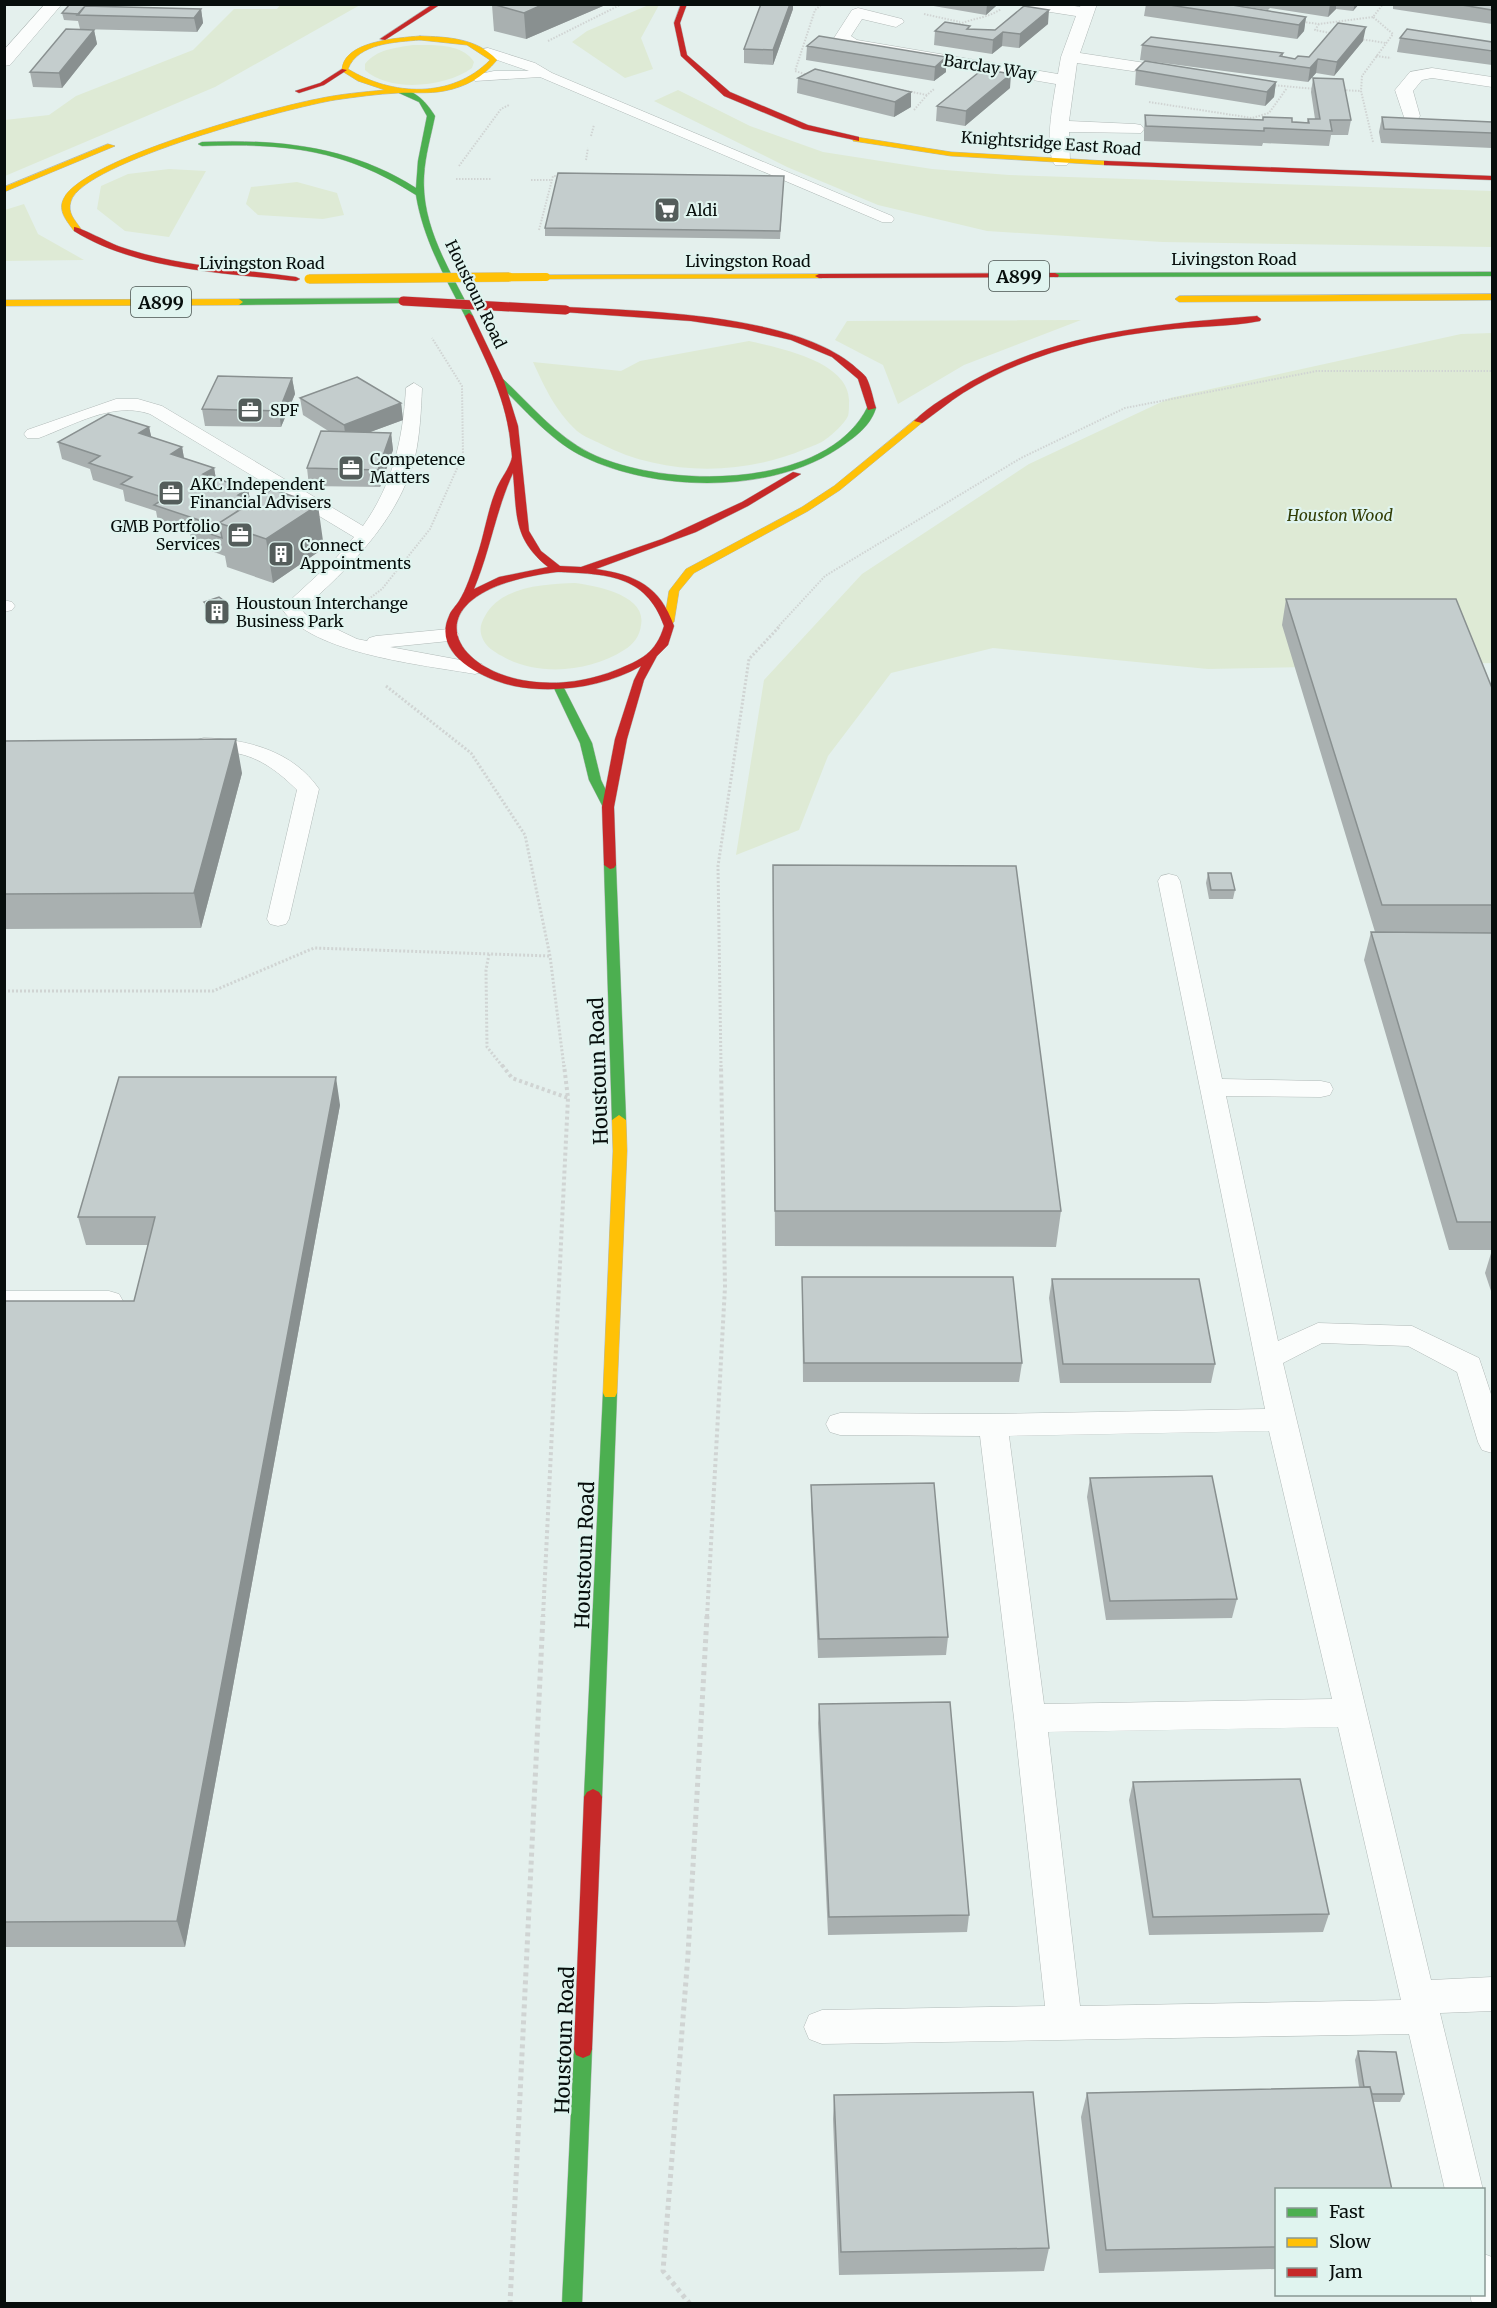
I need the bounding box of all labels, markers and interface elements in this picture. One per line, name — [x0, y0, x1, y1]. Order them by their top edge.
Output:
street label: Barclay Way — [942, 50, 1039, 84]
street label: Knightsridge East Road — [960, 127, 1142, 159]
supermarket icon: Aldi — [652, 195, 682, 225]
place label: Aldi — [685, 200, 717, 220]
street label: Houstoun Road — [441, 237, 511, 352]
street label: Livingston Road — [1171, 249, 1297, 269]
street label: Livingston Road — [685, 251, 811, 271]
street label: Livingston Road — [199, 253, 325, 273]
road number: A899 — [989, 261, 1049, 291]
road number: A899 — [131, 287, 191, 317]
office icon: SPF — [235, 395, 265, 425]
place label: SPF — [270, 400, 299, 420]
place label: Competence Matters — [370, 449, 465, 487]
office icon: Competence Matters — [336, 453, 366, 483]
place label: AKC Independent Financial Advisers — [189, 474, 332, 512]
office icon: AKC Independent Financial Advisers — [156, 478, 186, 508]
park label: Houston Wood — [1286, 505, 1394, 525]
place label: GMB Portfolio Services — [111, 516, 220, 554]
office icon: GMB Portfolio Services — [225, 520, 255, 550]
place label: Connect Appointments — [299, 535, 411, 573]
building icon: Connect Appointments — [266, 539, 296, 569]
place label: Houstoun Interchange Business Park — [236, 593, 408, 631]
building icon: Houstoun Interchange Business Park — [202, 597, 232, 627]
street label: Houstoun Road — [583, 997, 613, 1145]
street label: Houstoun Road — [569, 1481, 599, 1629]
street label: Houstoun Road — [549, 1966, 579, 2114]
legend — [1275, 2188, 1485, 2296]
text: Fast — [1329, 2200, 1365, 2223]
text: Slow — [1329, 2230, 1372, 2253]
text: Jam — [1328, 2260, 1363, 2283]

